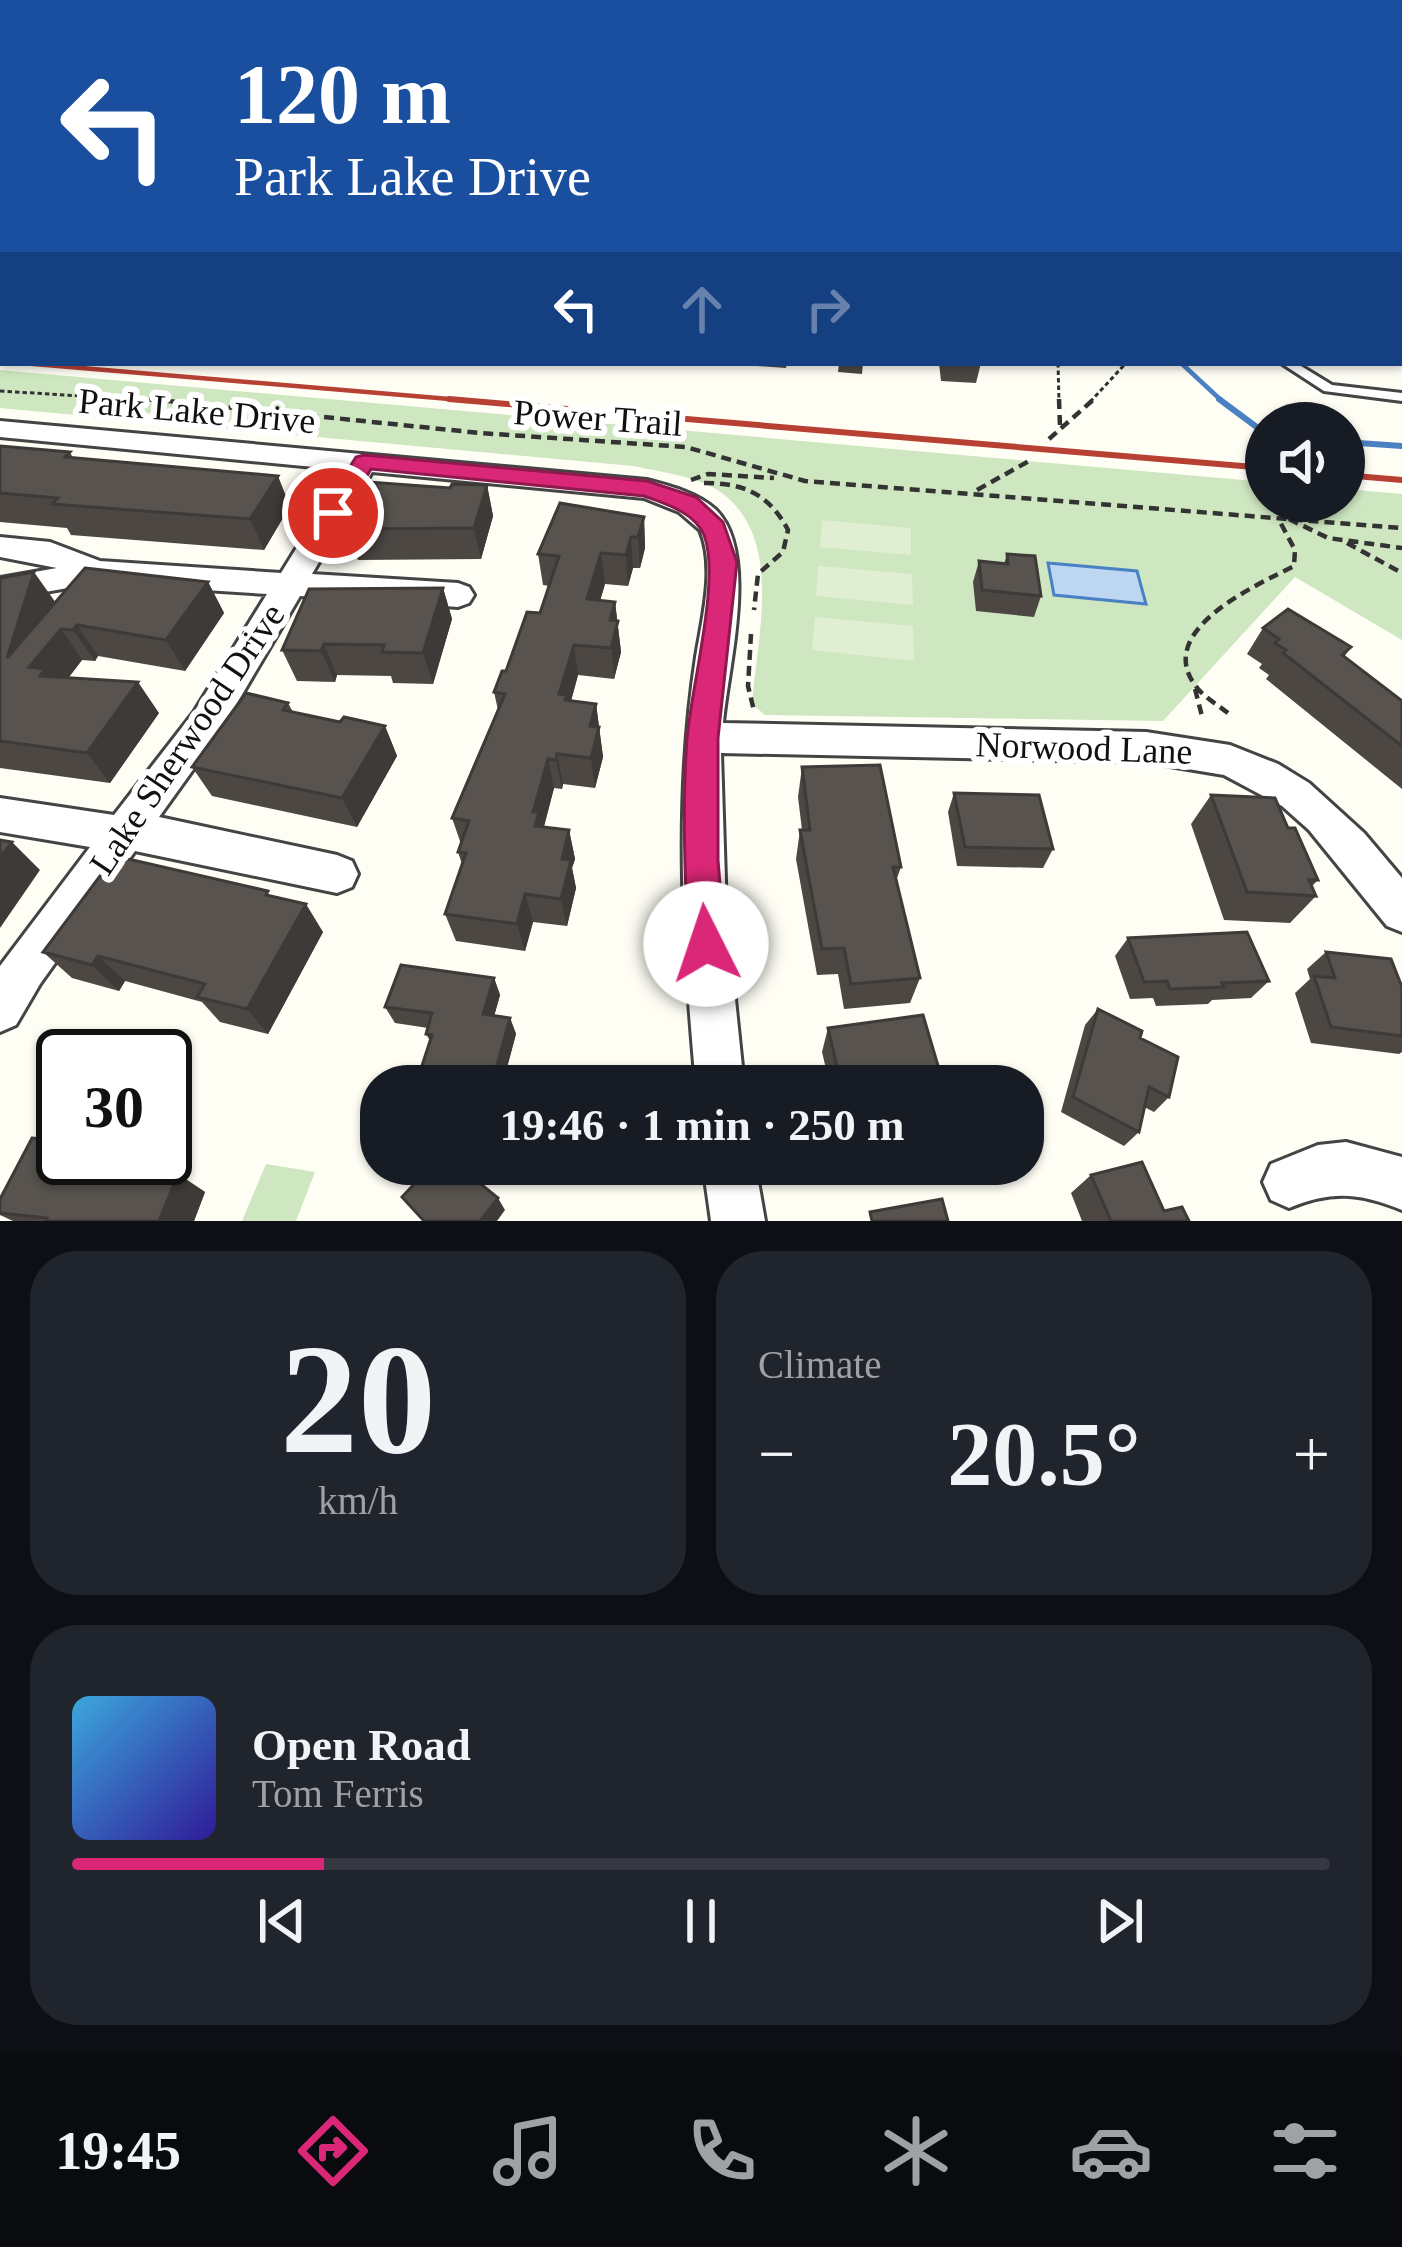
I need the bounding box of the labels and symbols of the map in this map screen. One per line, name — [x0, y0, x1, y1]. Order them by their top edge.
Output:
street label: Park Lake Drive — [77, 381, 317, 441]
street label: Power Trail — [512, 392, 684, 444]
pin — [282, 462, 384, 564]
street label: Lake Sherwood Drive — [82, 596, 292, 882]
street label: Norwood Lane — [975, 724, 1193, 772]
position arrow — [643, 881, 769, 1007]
speed limit sign: 30 — [36, 1029, 192, 1185]

